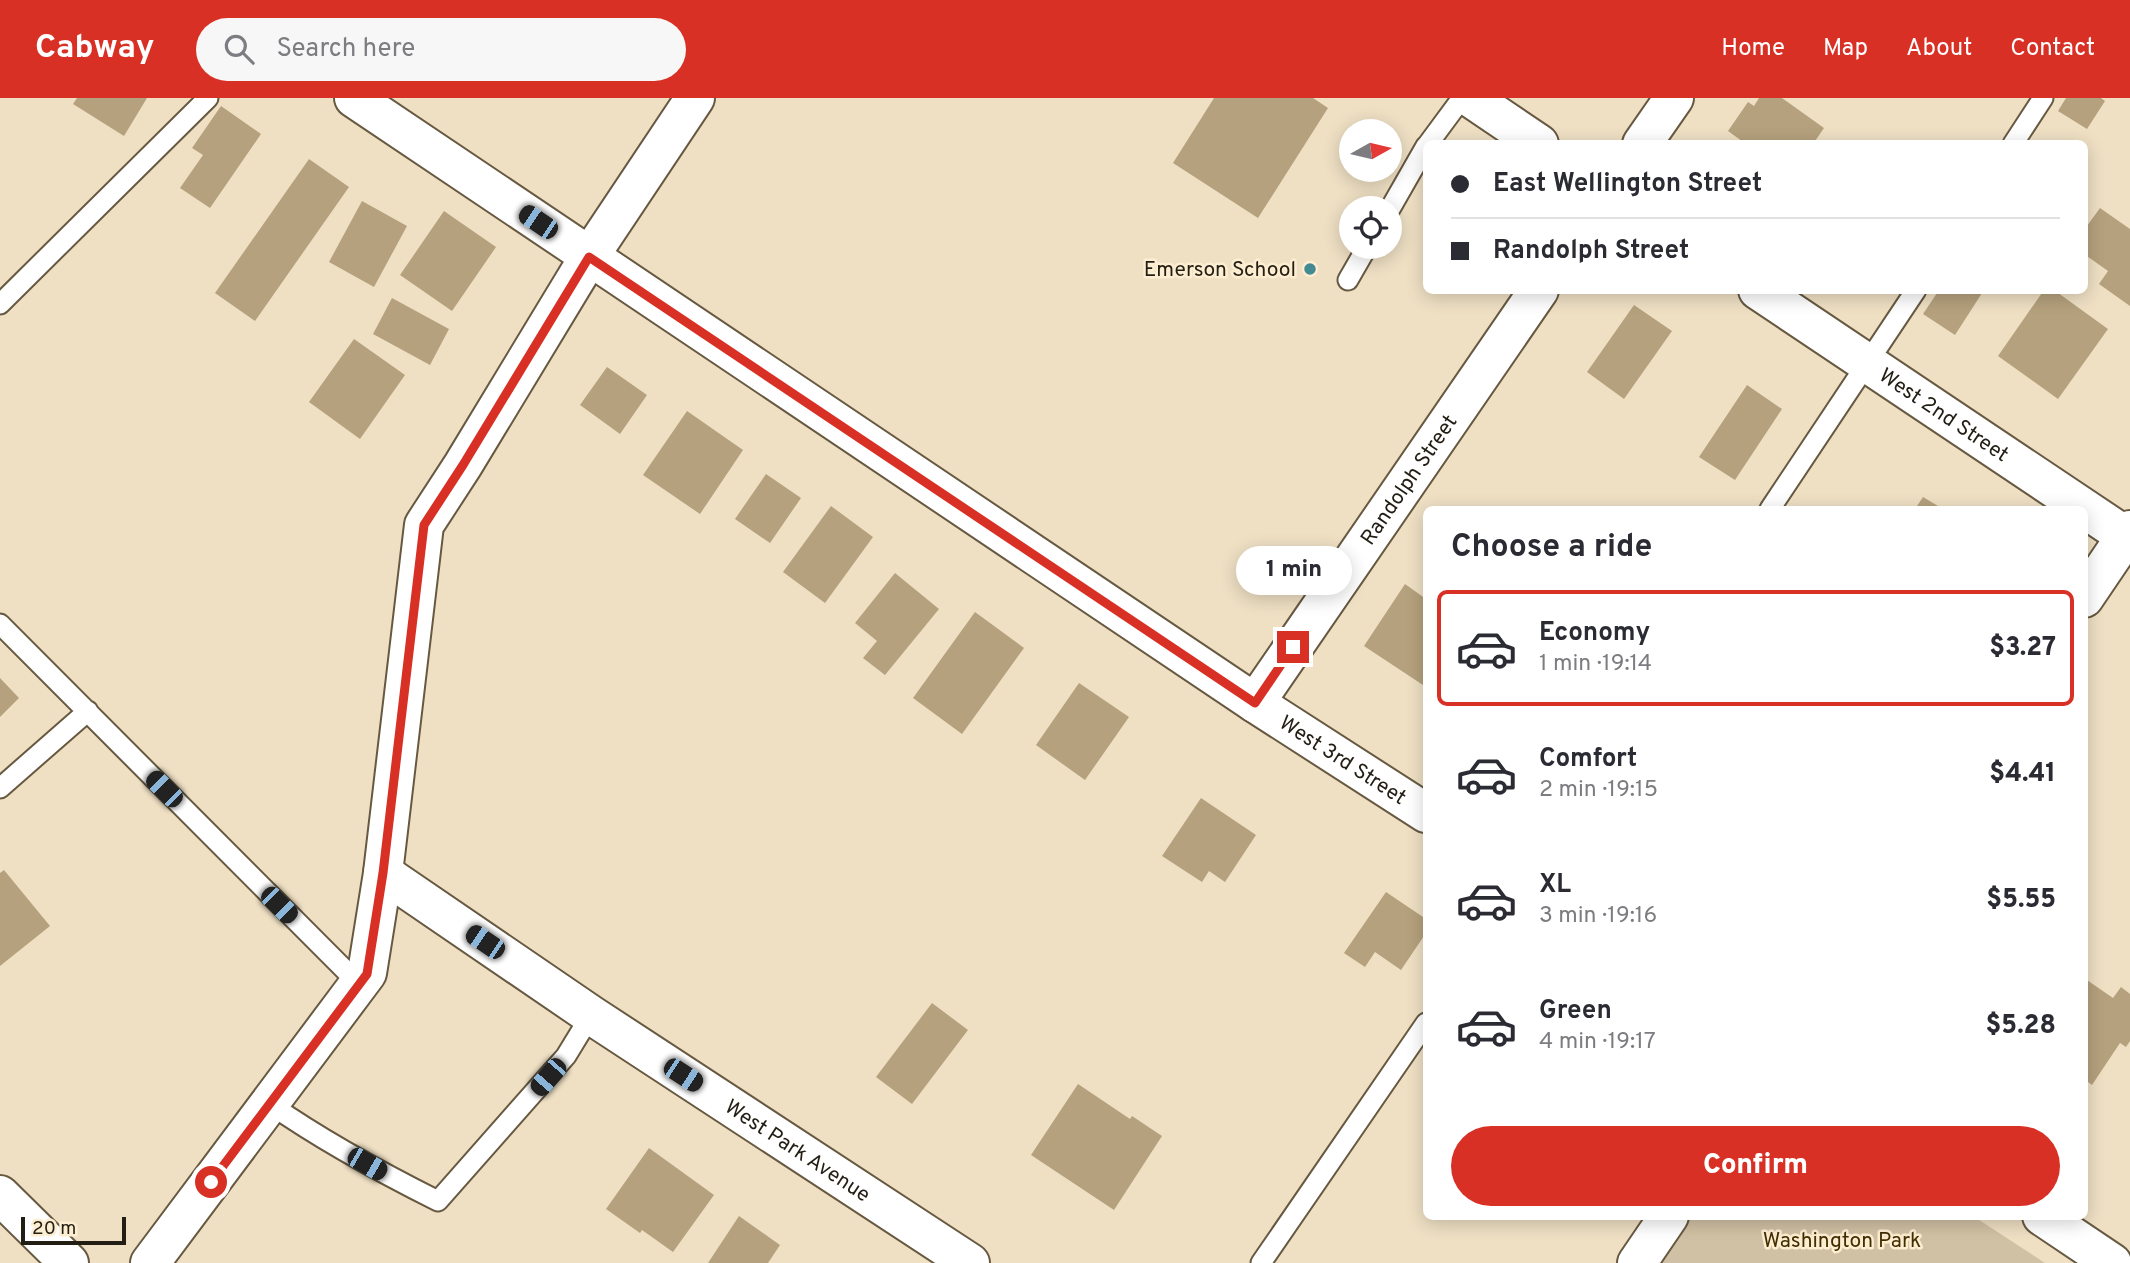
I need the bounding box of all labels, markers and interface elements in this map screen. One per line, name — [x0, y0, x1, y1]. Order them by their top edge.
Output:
search box — [196, 18, 686, 81]
text: Cabway — [35, 28, 154, 70]
icon: search — [220, 30, 258, 68]
text: Search here — [276, 33, 415, 66]
text: Home — [1721, 34, 1785, 64]
text: Map — [1823, 34, 1868, 64]
text: About — [1906, 34, 1972, 64]
text: Contact — [2010, 34, 2095, 64]
north arrow — [1339, 119, 1402, 182]
map controls — [1339, 119, 1402, 259]
text: East Wellington Street — [1493, 168, 1762, 201]
button: locate — [1339, 196, 1402, 259]
car — [515, 202, 562, 242]
text: Randolph Street — [1493, 235, 1689, 268]
place label: Emerson School — [1144, 257, 1296, 284]
marker: Emerson School — [1302, 261, 1318, 277]
street label: West 2nd Street — [1873, 363, 2013, 469]
street label: Randolph Street — [1355, 410, 1464, 551]
text: Choose a ride — [1451, 528, 1652, 568]
callout: 1 min — [1235, 546, 1351, 594]
text: 1 min — [1266, 556, 1322, 585]
icon: car — [1455, 617, 1518, 680]
text: Economy — [1539, 617, 1650, 650]
route end — [1277, 631, 1309, 663]
text: $3.27 — [1989, 632, 2056, 665]
text: 1 min · 19:14 — [1539, 650, 1652, 679]
street label: West 3rd Street — [1274, 710, 1411, 812]
icon: car — [1455, 743, 1518, 806]
text: Comfort — [1539, 743, 1637, 776]
text: $4.41 — [1989, 758, 2056, 791]
car — [142, 767, 187, 811]
text: 2 min · 19:15 — [1539, 776, 1658, 805]
icon: car — [1455, 869, 1518, 932]
text: XL — [1539, 869, 1571, 902]
car — [257, 883, 302, 927]
text: $5.55 — [1986, 884, 2056, 917]
text: 3 min · 19:16 — [1539, 902, 1657, 931]
car — [462, 922, 509, 962]
icon: car — [1455, 995, 1518, 1058]
text: Green — [1539, 995, 1612, 1028]
text: $5.28 — [1986, 1010, 2056, 1043]
text: 4 min · 19:17 — [1539, 1028, 1656, 1057]
car — [527, 1054, 570, 1100]
car — [660, 1055, 707, 1095]
street label: West Park Avenue — [719, 1094, 875, 1209]
button: Confirm — [1451, 1126, 2060, 1206]
car — [344, 1144, 391, 1184]
route start — [195, 1166, 227, 1198]
scale bar — [21, 1214, 126, 1246]
text: 20 m — [32, 1217, 76, 1241]
park label: Washington Park — [1763, 1228, 1921, 1255]

